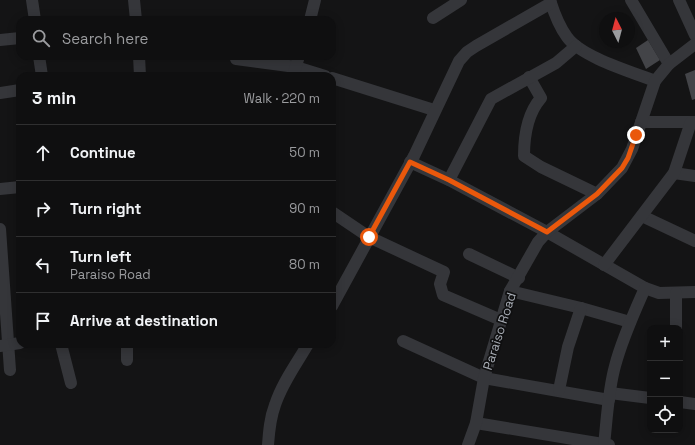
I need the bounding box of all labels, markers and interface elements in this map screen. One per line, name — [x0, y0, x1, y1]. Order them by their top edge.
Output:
north arrow — [599, 12, 635, 48]
search box — [16, 16, 336, 60]
icon: search — [30, 27, 52, 49]
text: Search here — [62, 29, 148, 48]
text: 3 min — [32, 87, 76, 109]
text: Walk · 220 m — [243, 90, 320, 107]
route end — [627, 126, 645, 144]
icon: ahead — [32, 142, 54, 164]
text: Continue — [70, 143, 136, 162]
text: 50 m — [289, 144, 320, 161]
icon: right — [32, 198, 54, 220]
text: Turn right — [70, 199, 141, 218]
text: 90 m — [289, 200, 320, 217]
route start — [360, 228, 378, 246]
text: Turn left — [70, 247, 132, 266]
icon: left — [32, 254, 54, 276]
text: 80 m — [289, 256, 320, 273]
text: Paraiso Road — [70, 266, 151, 283]
street label: Paraiso Road — [479, 290, 520, 372]
icon: arrive — [32, 310, 54, 332]
text: Arrive at destination — [70, 311, 218, 330]
map controls — [647, 325, 683, 433]
button: + — [647, 325, 683, 361]
button: − — [647, 361, 683, 397]
button: locate — [647, 397, 683, 433]

